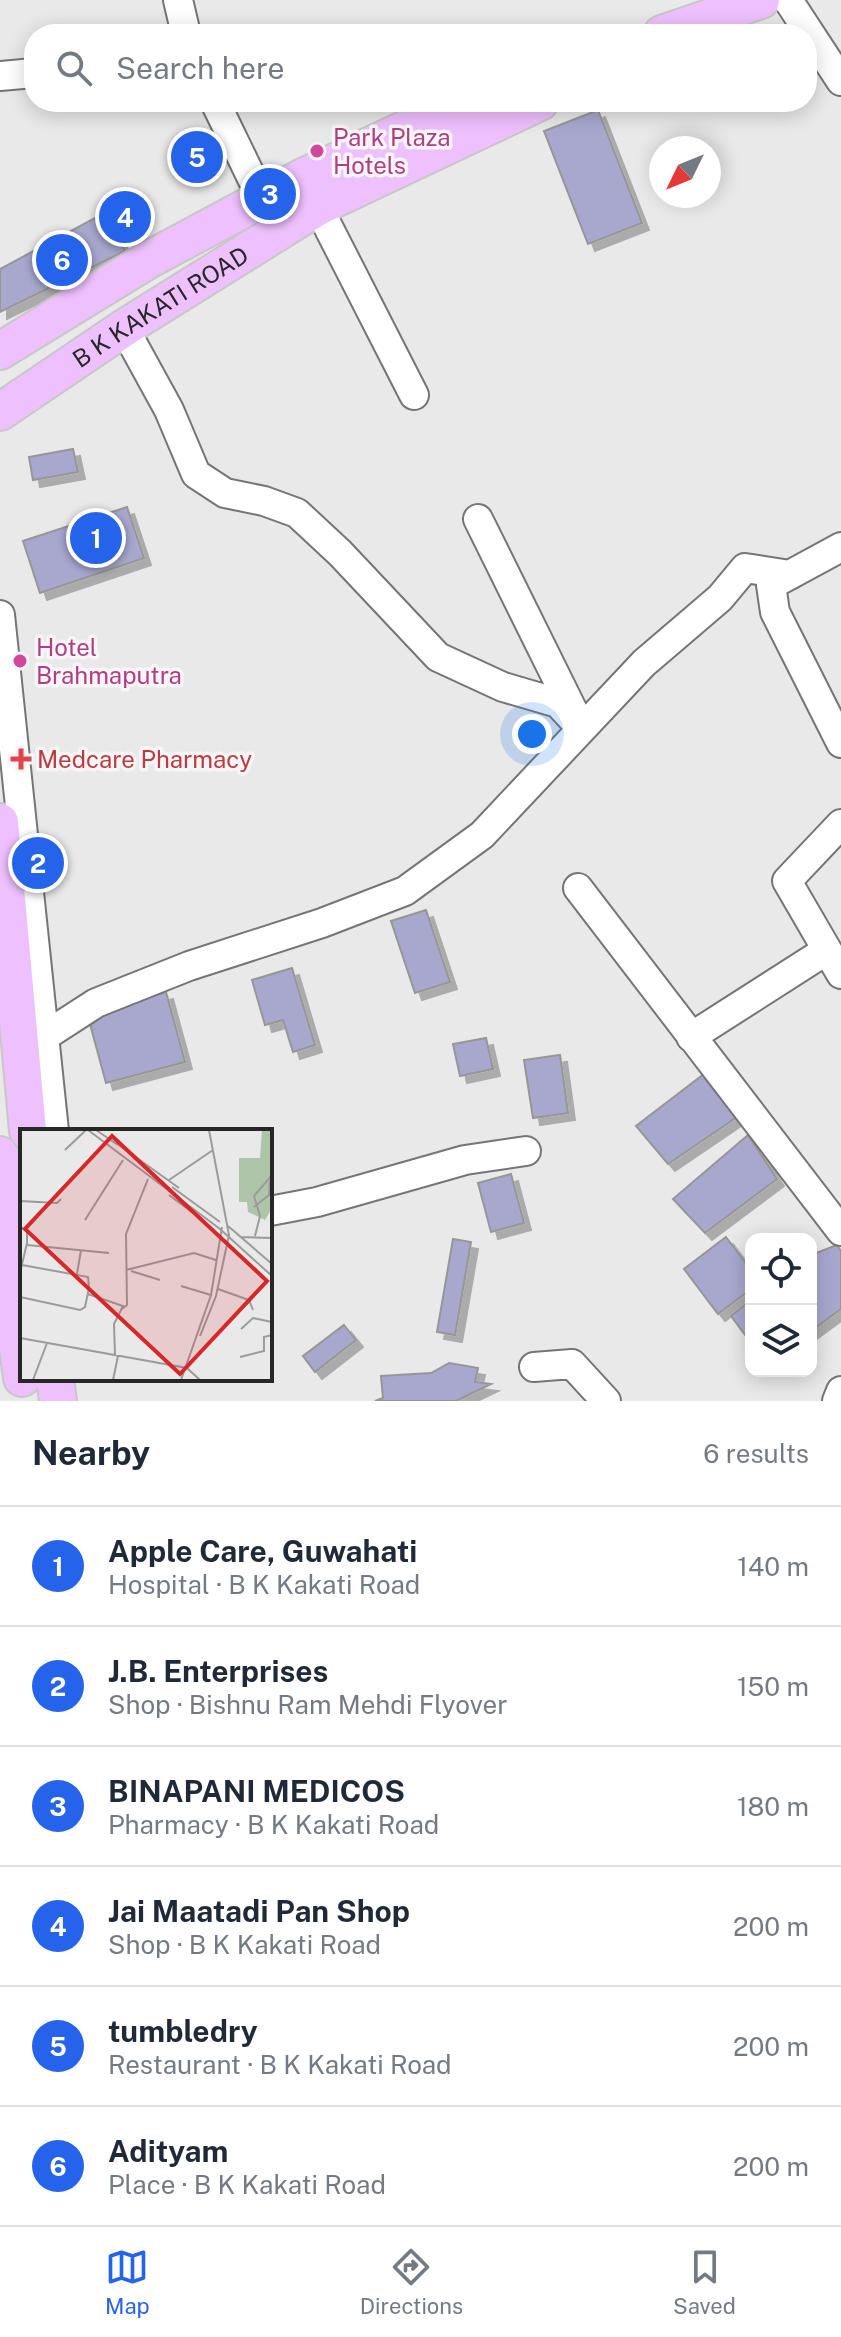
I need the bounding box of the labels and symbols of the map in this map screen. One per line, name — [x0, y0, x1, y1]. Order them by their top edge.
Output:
place label: Park Plaza Hotels — [333, 123, 451, 179]
pin: 5 — [171, 127, 223, 187]
north arrow — [649, 136, 721, 208]
marker: Park Plaza Hotels — [308, 142, 326, 160]
pin: 3 — [244, 164, 296, 224]
pin: 4 — [99, 187, 151, 247]
pin: 6 — [36, 230, 88, 290]
street label: B K KAKATI ROAD — [67, 240, 253, 373]
pin: 1 — [70, 508, 122, 568]
place label: Hotel Brahmaputra — [36, 633, 182, 689]
marker: Hotel Brahmaputra — [11, 652, 29, 670]
your location — [512, 714, 552, 754]
place label: Medcare Pharmacy — [37, 745, 252, 773]
marker: Medcare Pharmacy — [12, 750, 30, 768]
pin: 2 — [12, 833, 64, 893]
inset map — [20, 1129, 272, 1381]

